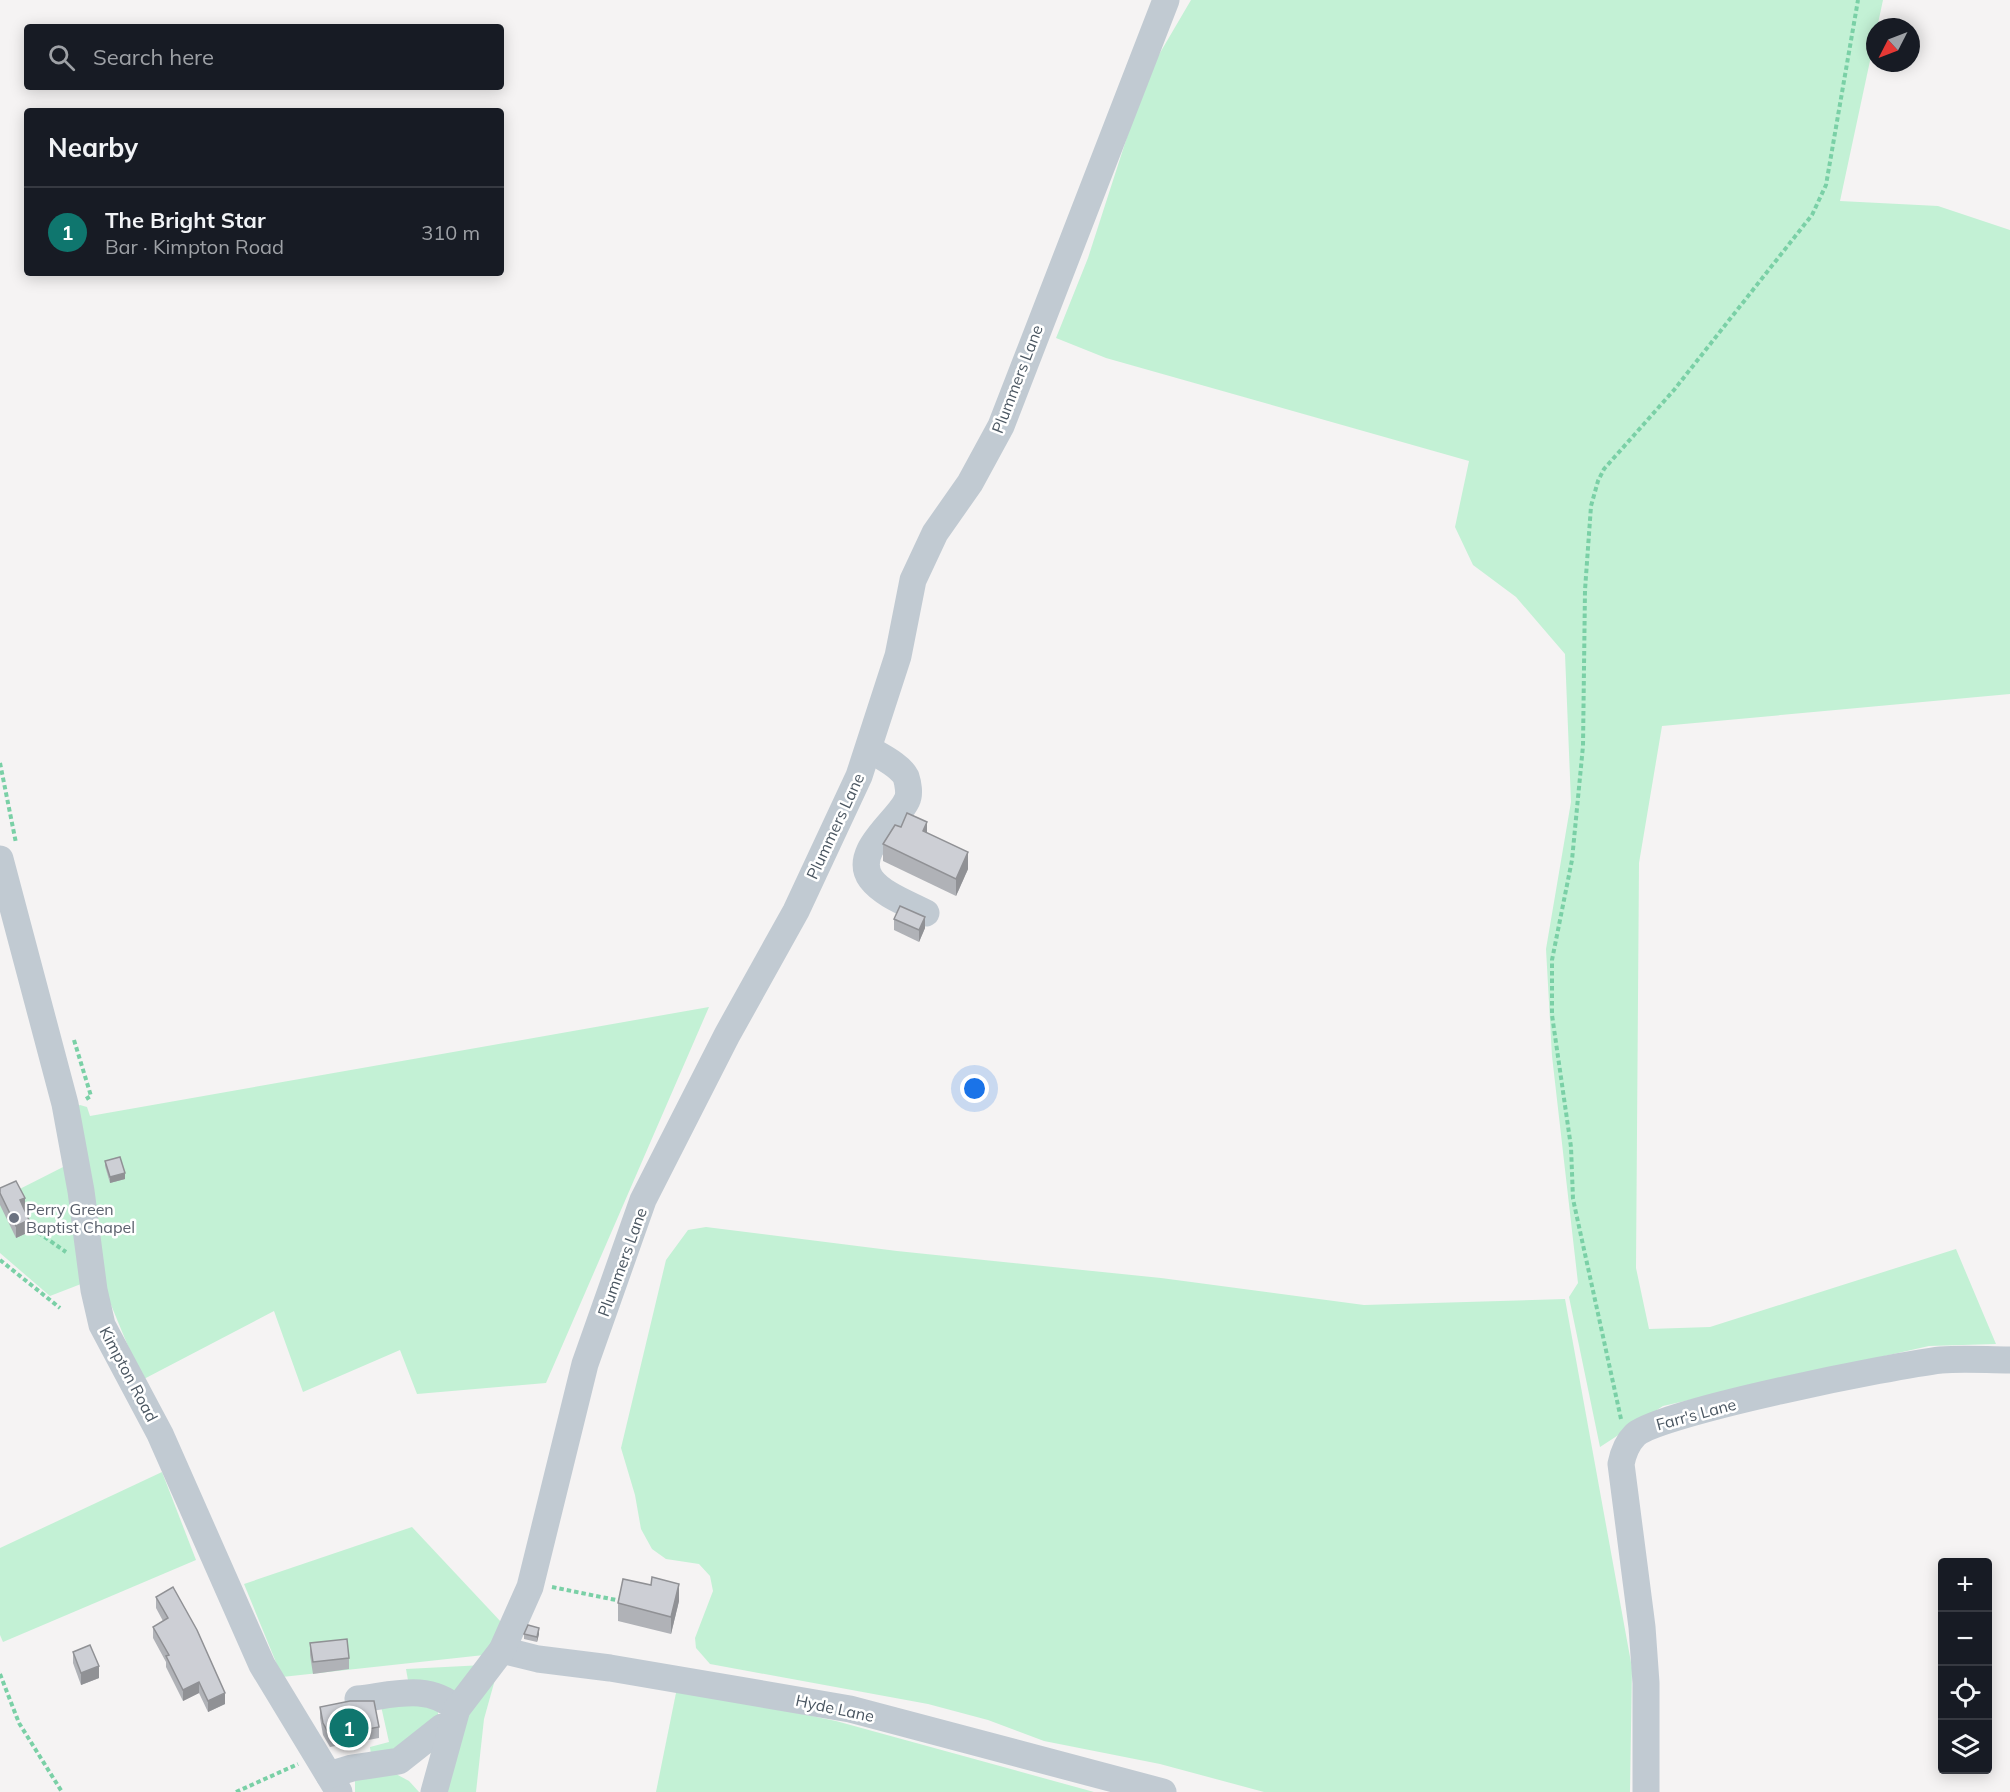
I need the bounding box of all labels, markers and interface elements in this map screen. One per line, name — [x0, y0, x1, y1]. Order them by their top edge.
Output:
north arrow — [1866, 18, 1920, 72]
search box — [24, 24, 504, 90]
icon: search — [45, 41, 78, 74]
text: Search here — [93, 43, 214, 71]
text: Nearby — [48, 131, 138, 164]
text: The Bright Star — [105, 206, 266, 234]
text: 1 — [62, 220, 74, 245]
text: 310 m — [421, 220, 480, 245]
text: Bar · Kimpton Road — [105, 234, 284, 259]
street label: Plummers Lane — [987, 322, 1047, 436]
street label: Plummers Lane — [802, 770, 868, 882]
your location — [960, 1074, 989, 1103]
place label: Perry Green Baptist Chapel — [26, 1199, 135, 1237]
street label: Plummers Lane — [593, 1205, 651, 1319]
marker: Perry Green Baptist Chapel — [7, 1211, 21, 1225]
street label: Kimpton Road — [96, 1323, 162, 1425]
street label: Farr's Lane — [1654, 1394, 1738, 1434]
map controls — [1938, 1558, 1992, 1774]
button: + — [1938, 1558, 1992, 1612]
button: − — [1938, 1612, 1992, 1666]
button: locate — [1938, 1666, 1992, 1720]
street label: Hyde Lane — [794, 1690, 876, 1726]
pin: 1 — [330, 1706, 368, 1750]
button: layers — [1938, 1720, 1992, 1774]

